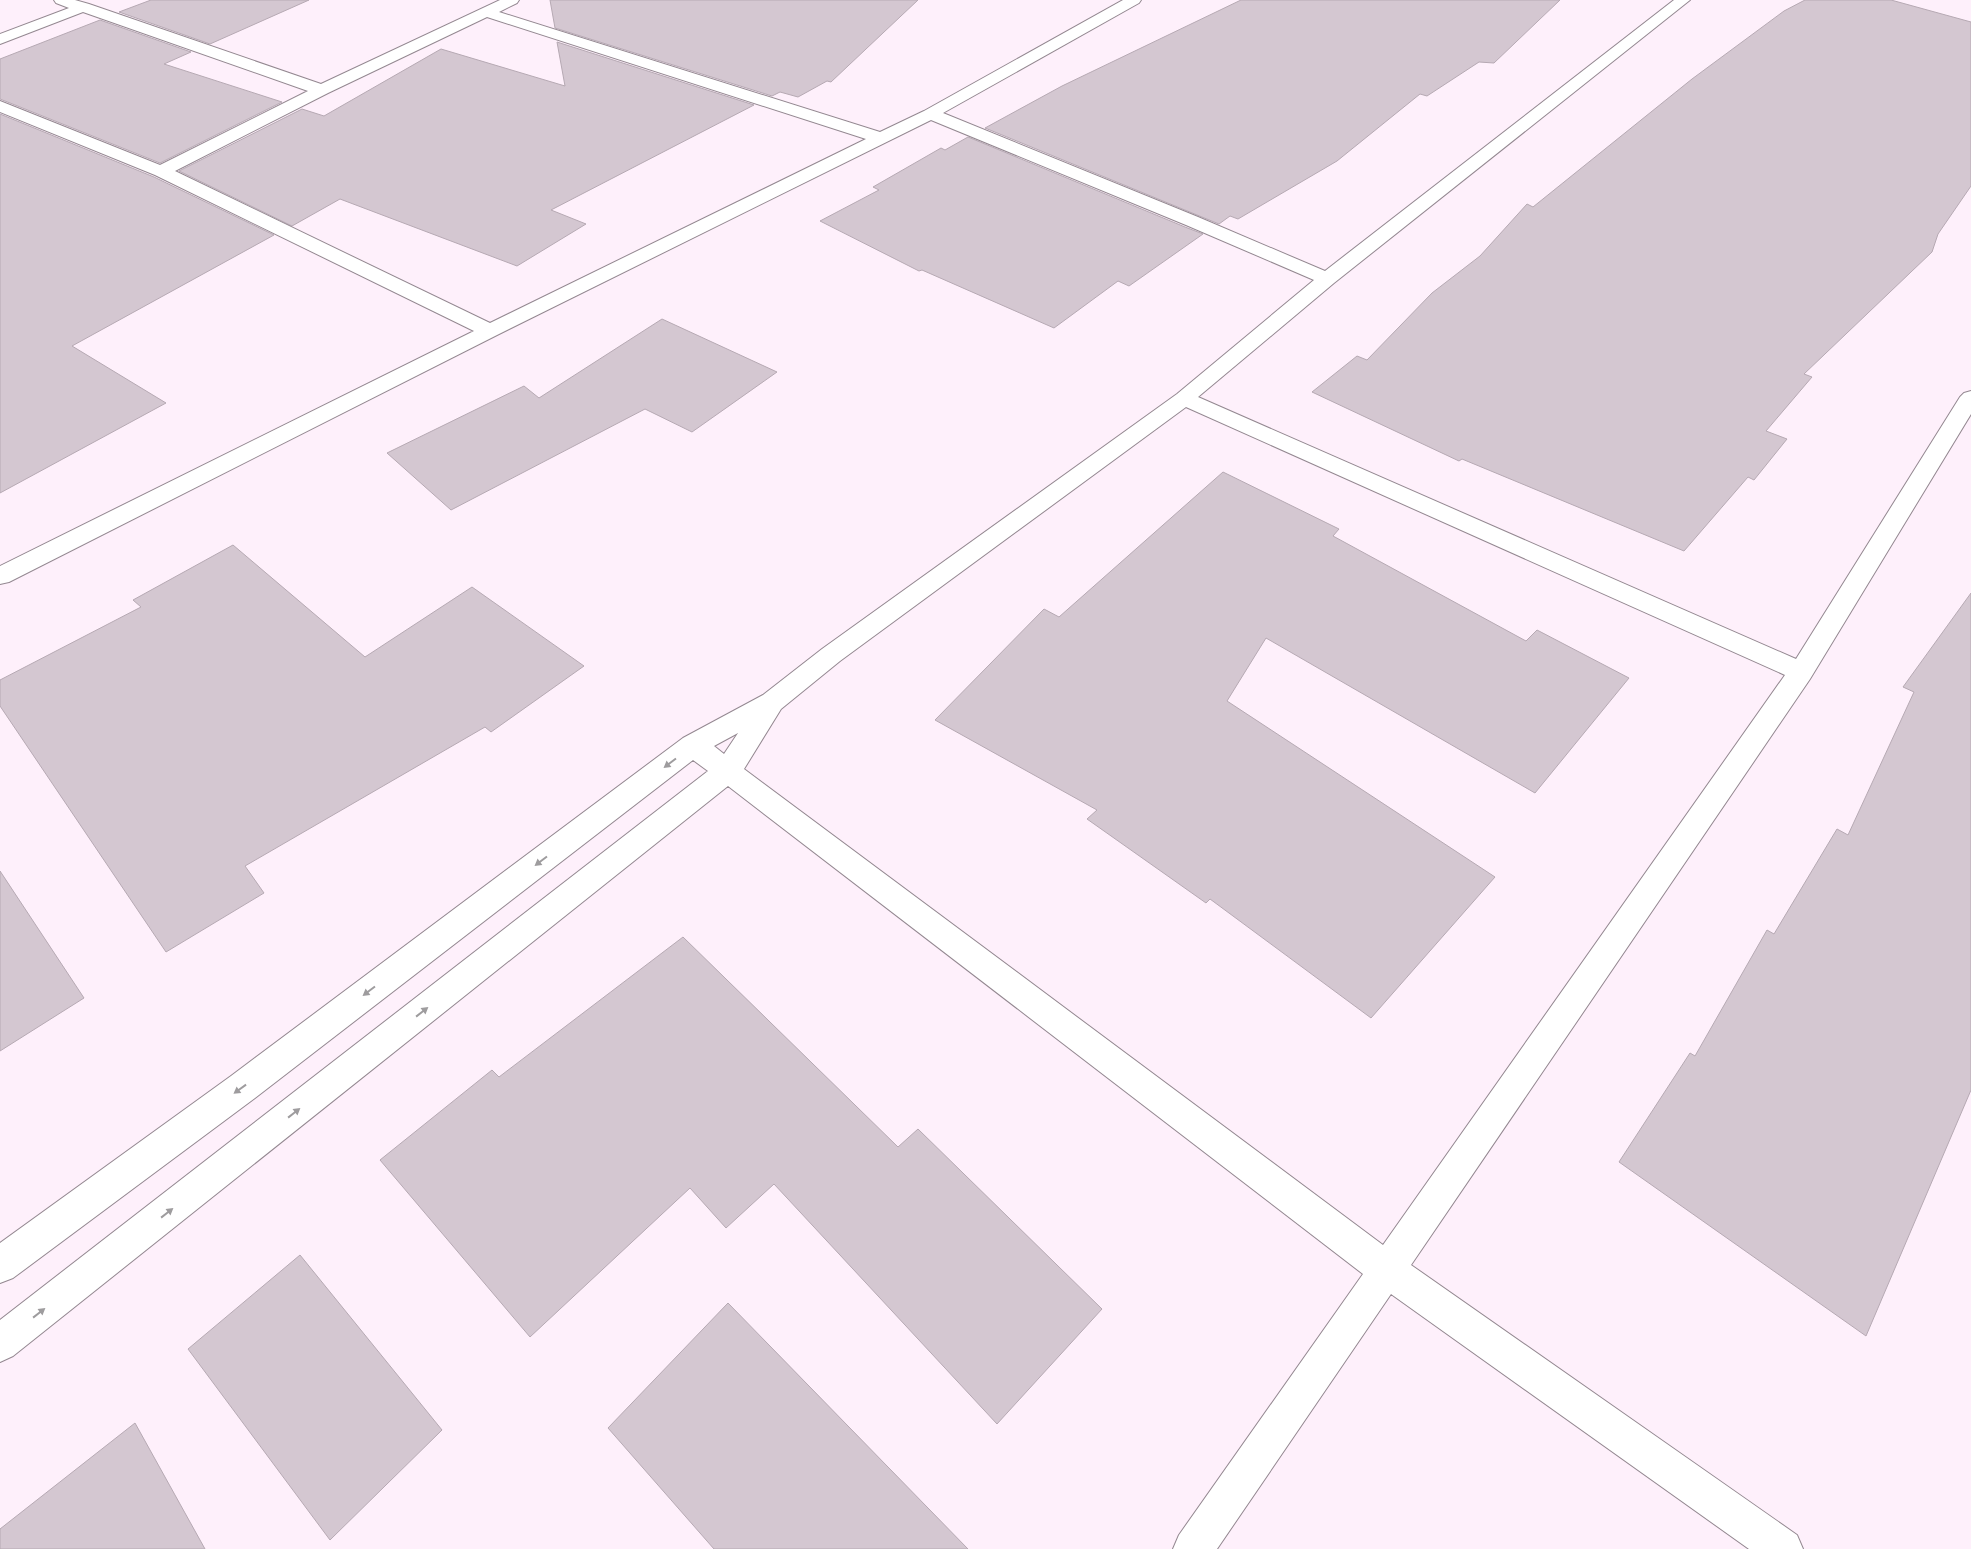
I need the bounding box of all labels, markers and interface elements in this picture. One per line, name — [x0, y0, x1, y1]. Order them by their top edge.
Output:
one-way arrow — [664, 757, 677, 768]
one-way arrow — [534, 856, 548, 866]
one-way arrow — [363, 985, 376, 996]
one-way arrow — [415, 1007, 429, 1017]
one-way arrow — [233, 1084, 247, 1094]
one-way arrow — [288, 1107, 301, 1118]
one-way arrow — [160, 1208, 173, 1219]
one-way arrow — [32, 1308, 46, 1318]

